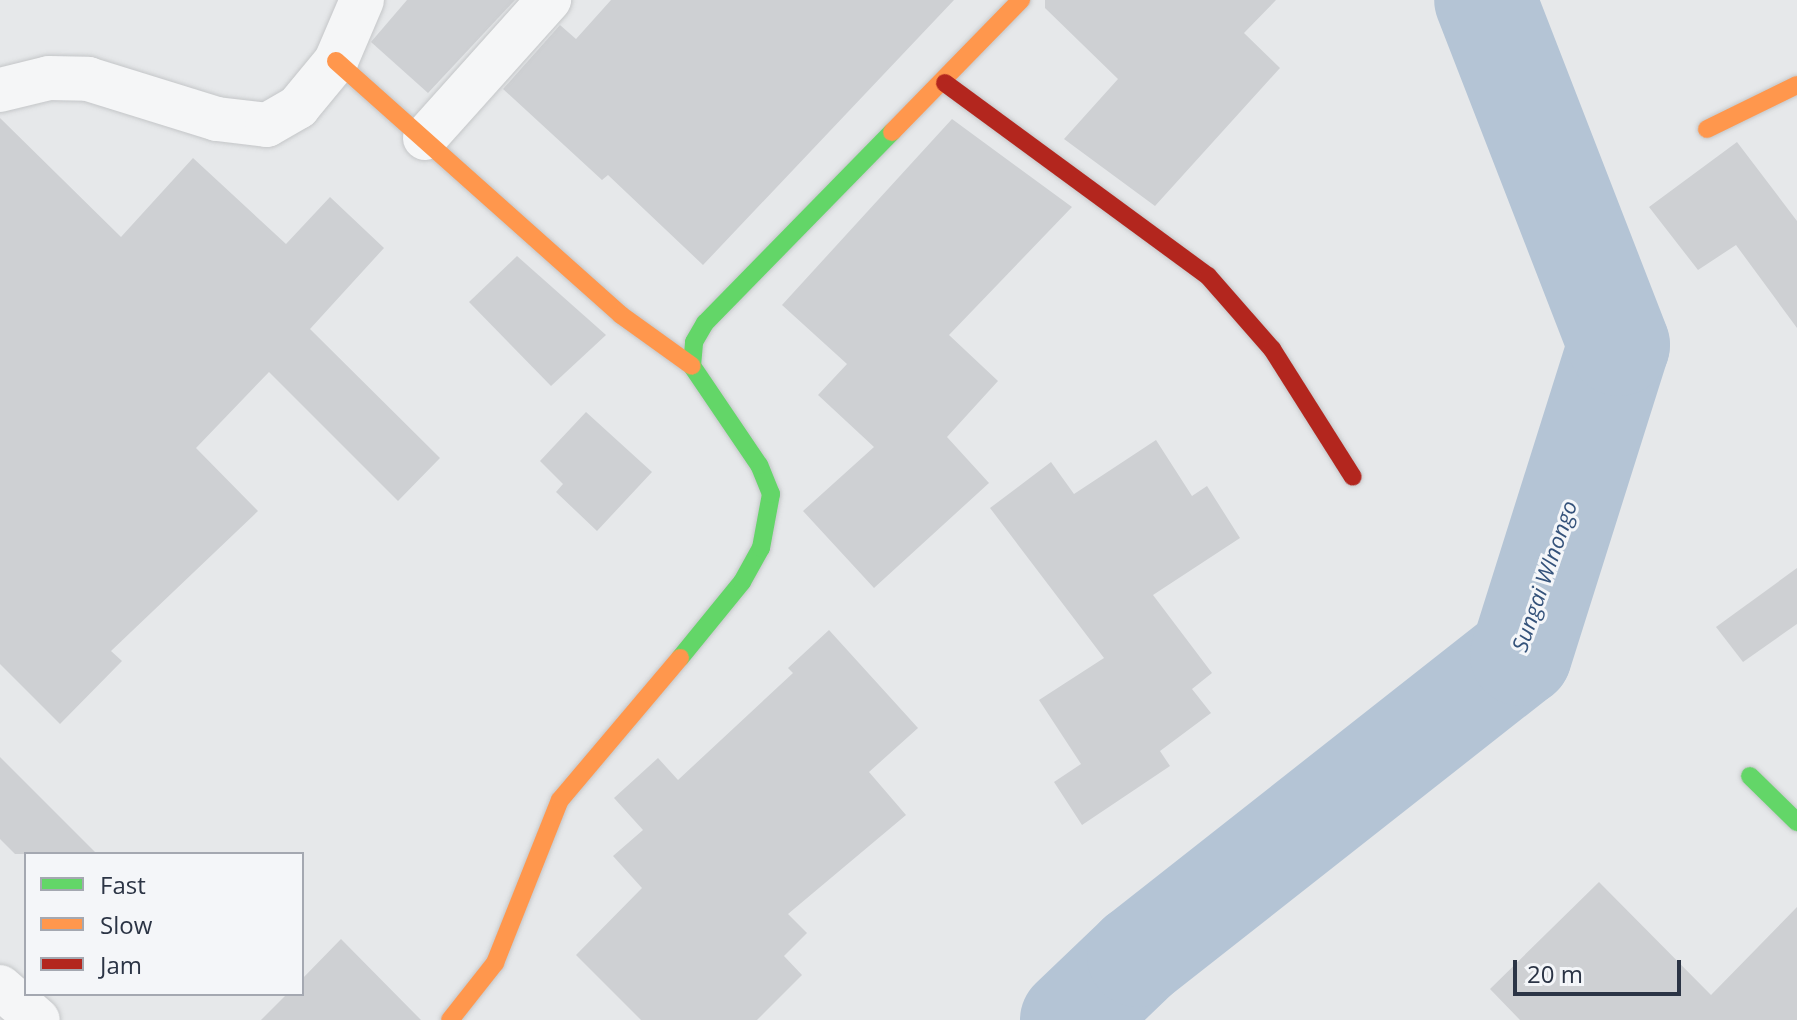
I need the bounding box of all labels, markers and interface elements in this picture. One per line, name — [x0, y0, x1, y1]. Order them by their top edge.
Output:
water label: Sungai WInongo — [1506, 497, 1582, 655]
legend — [24, 852, 304, 996]
text: Fast — [100, 868, 146, 901]
text: Slow — [100, 908, 152, 941]
scale bar — [1517, 944, 1685, 994]
text: Jam — [100, 948, 142, 981]
text: 20 m — [1527, 957, 1583, 990]

